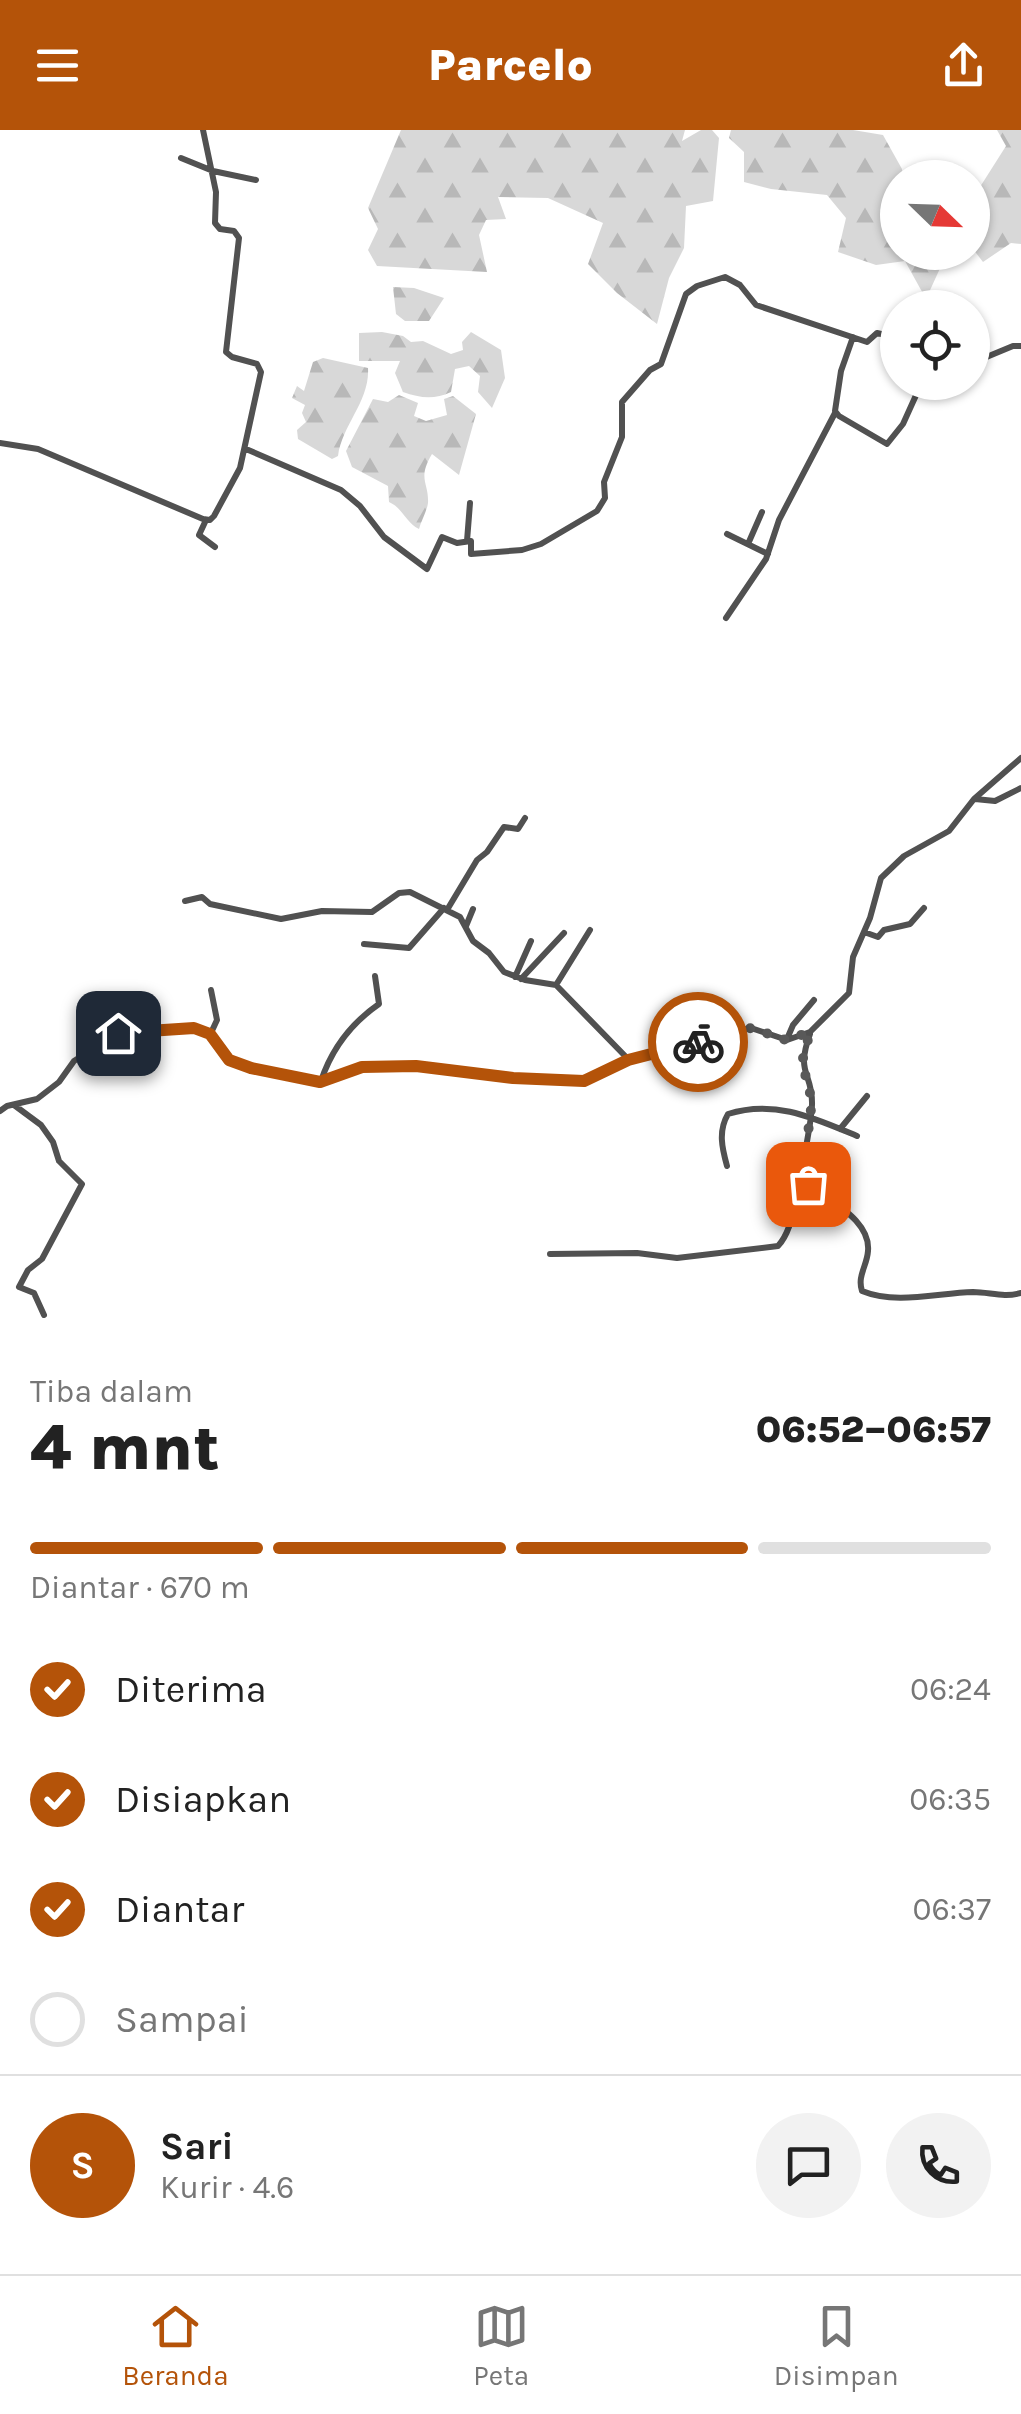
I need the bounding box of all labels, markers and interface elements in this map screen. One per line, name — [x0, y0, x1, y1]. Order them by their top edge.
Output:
icon: menu — [30, 38, 85, 93]
icon: share — [936, 38, 991, 93]
text: Parcelo — [428, 39, 593, 91]
north arrow — [880, 160, 990, 270]
map controls — [880, 160, 990, 400]
button: locate — [880, 290, 990, 400]
pin — [76, 991, 161, 1076]
courier — [648, 992, 748, 1092]
icon: home — [91, 1006, 146, 1061]
icon: bike — [671, 1015, 726, 1070]
pin — [766, 1142, 851, 1227]
icon: bag — [781, 1157, 836, 1212]
text: Tiba dalam — [30, 1373, 193, 1410]
text: 06:52–06:57 — [756, 1407, 991, 1452]
text: 4 mnt — [30, 1409, 220, 1485]
text: Diantar · 670 m — [30, 1569, 250, 1606]
icon: check — [30, 1662, 85, 1717]
text: Diterima — [115, 1667, 267, 1712]
text: 06:24 — [910, 1671, 991, 1708]
icon: check — [30, 1772, 85, 1827]
text: Disiapkan — [115, 1777, 291, 1822]
text: 06:35 — [909, 1781, 991, 1818]
icon: check — [30, 1882, 85, 1937]
text: Diantar — [115, 1887, 244, 1932]
text: 06:37 — [912, 1891, 991, 1928]
text: Sampai — [115, 1997, 249, 2042]
button: chat — [756, 2113, 861, 2218]
button: phone — [886, 2113, 991, 2218]
text: Sari — [160, 2124, 234, 2169]
text: S — [70, 2143, 95, 2188]
text: Kurir · 4.6 — [160, 2169, 294, 2206]
tab: Beranda — [122, 2299, 229, 2392]
tab: Peta — [473, 2299, 529, 2392]
tab: Disimpan — [774, 2299, 899, 2392]

